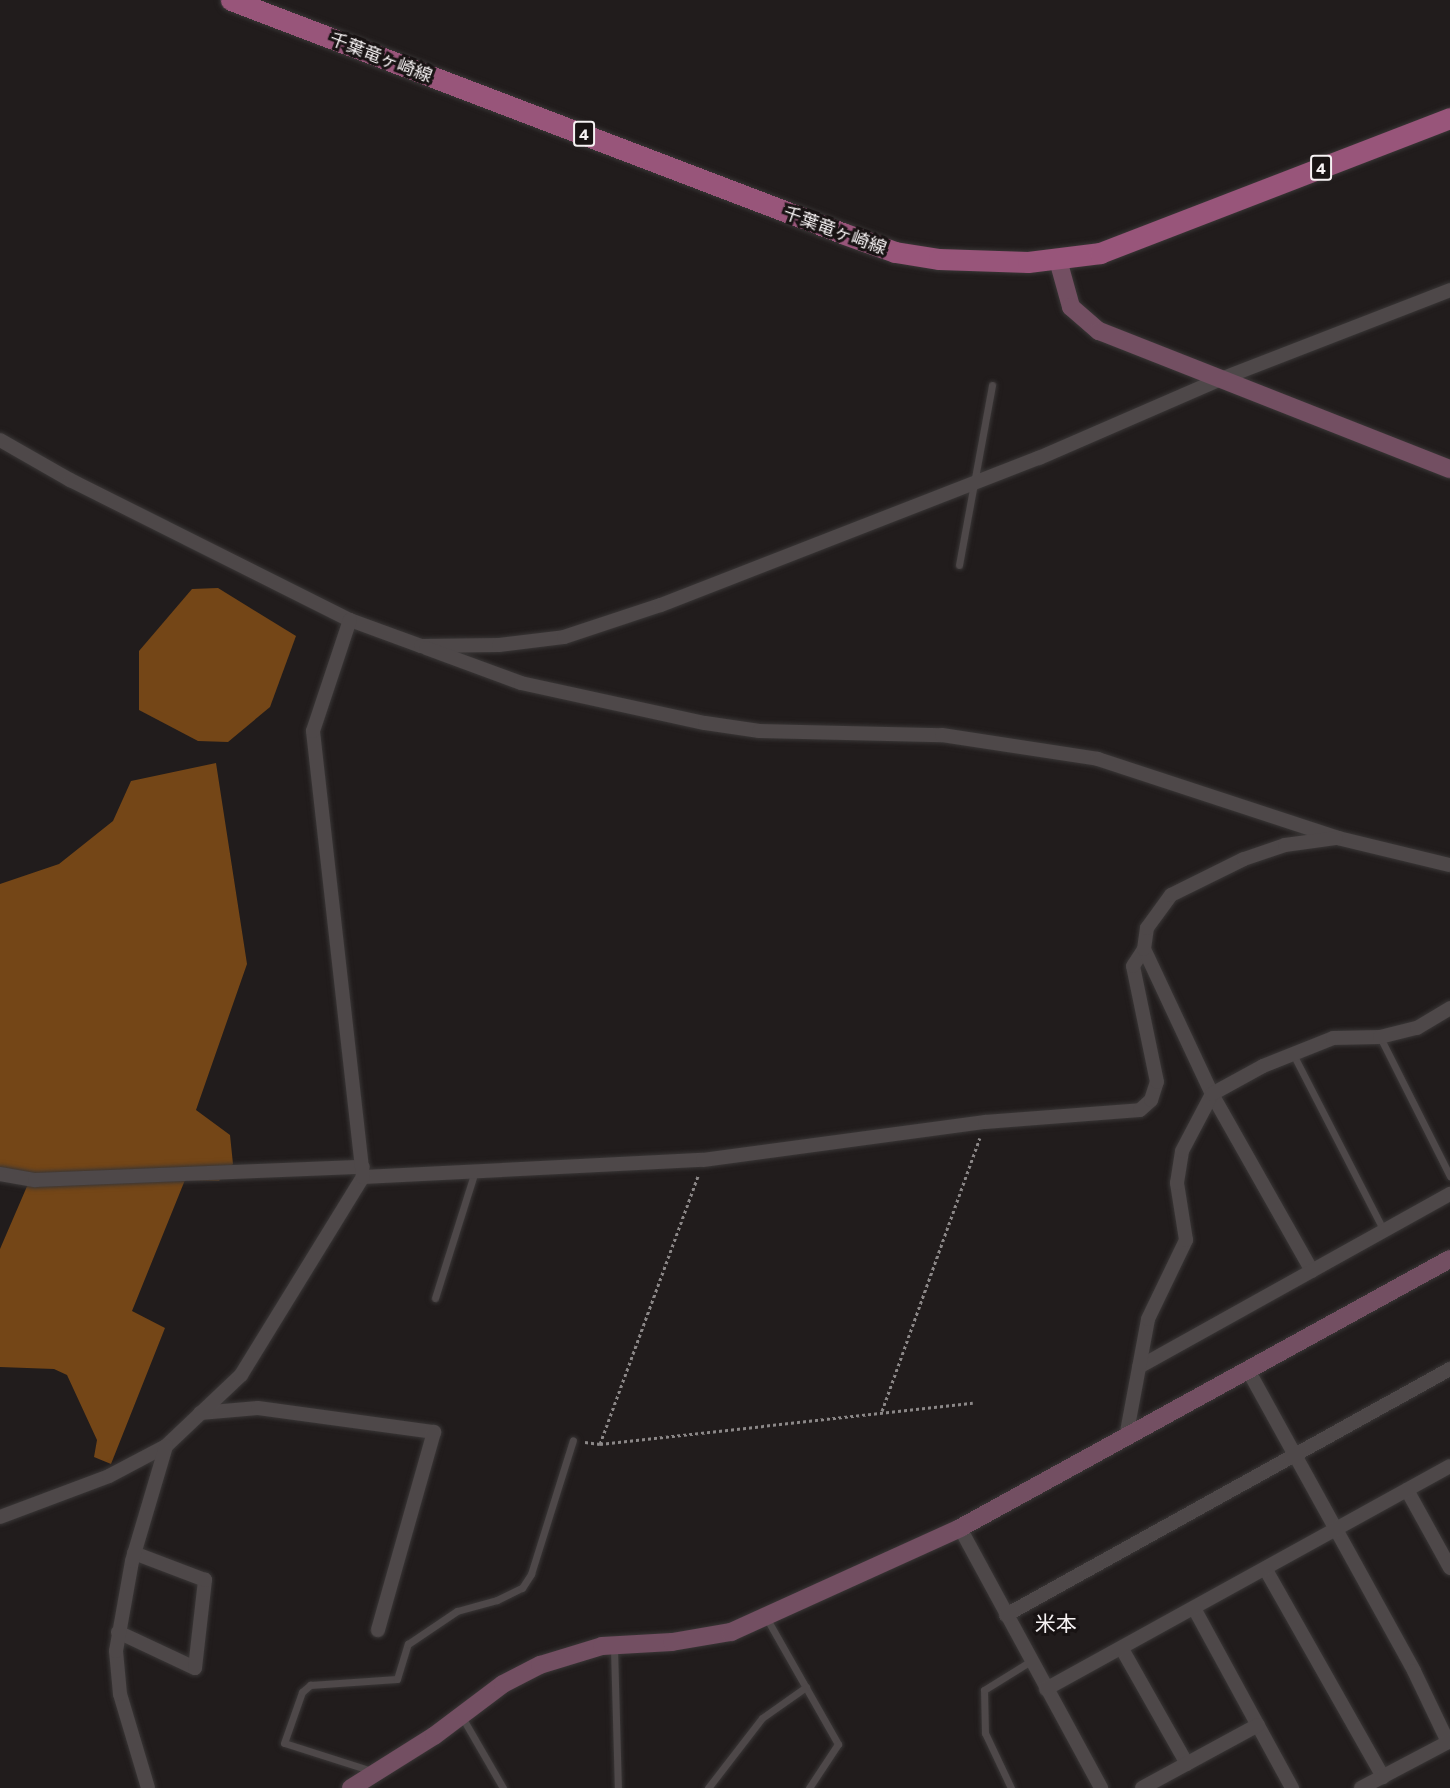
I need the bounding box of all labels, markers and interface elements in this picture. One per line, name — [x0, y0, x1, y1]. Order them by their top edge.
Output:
street label: 千葉竜ヶ崎線 — [327, 28, 435, 86]
road number: 4 — [572, 121, 596, 147]
road number: 4 — [1309, 155, 1333, 181]
street label: 千葉竜ヶ崎線 — [781, 201, 889, 259]
district label: 米本 — [1035, 1610, 1077, 1636]

